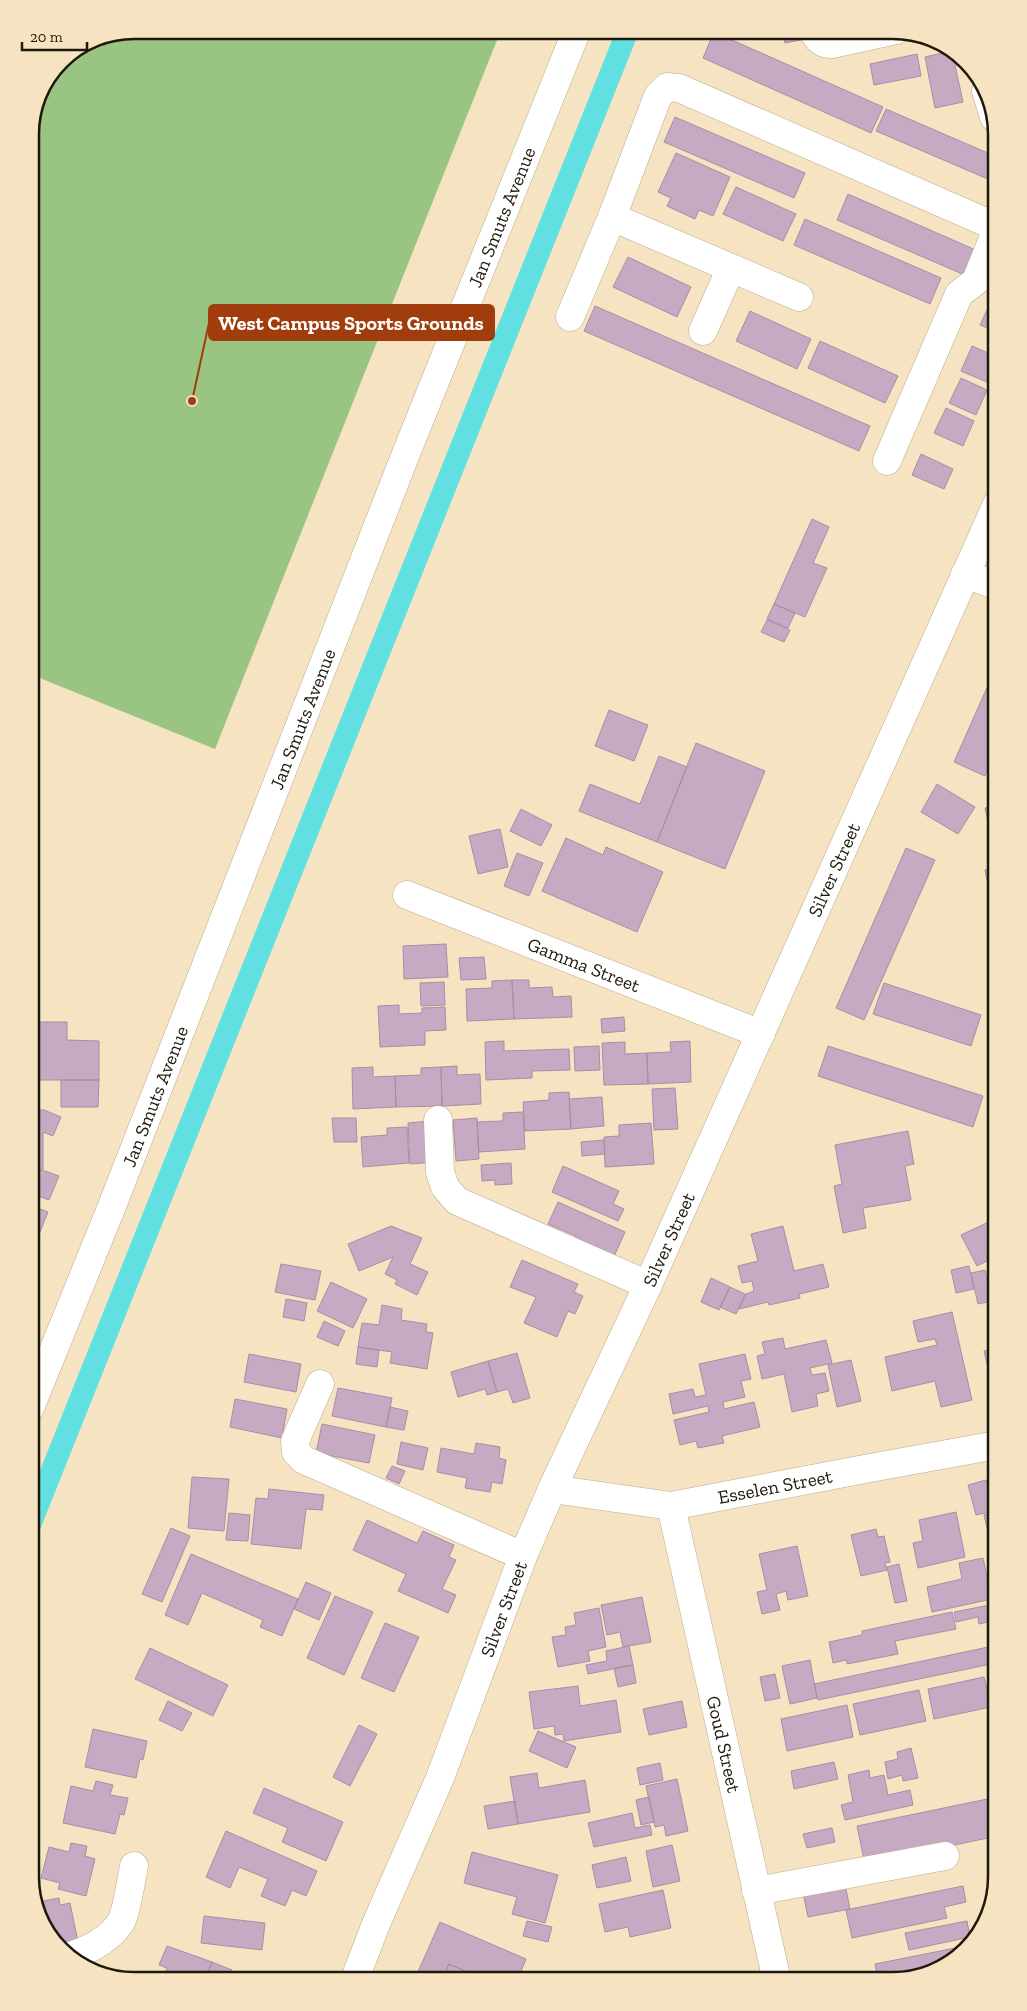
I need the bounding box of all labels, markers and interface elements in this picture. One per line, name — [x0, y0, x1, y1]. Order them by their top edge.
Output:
scale bar — [22, 20, 88, 52]
text: 20 m — [30, 28, 63, 46]
street label: Jan Smuts Avenue — [463, 144, 541, 291]
callout: West Campus Sports Grounds — [209, 305, 494, 340]
text: West Campus Sports Grounds — [218, 311, 484, 335]
street label: Jan Smuts Avenue — [265, 645, 341, 793]
street label: Silver Street — [803, 819, 865, 920]
street label: Gamma Street — [524, 932, 643, 997]
street label: Jan Smuts Avenue — [118, 1023, 193, 1170]
street label: Silver Street — [638, 1189, 700, 1290]
street label: Esselen Street — [716, 1464, 834, 1509]
street label: Silver Street — [475, 1558, 532, 1660]
street label: Goud Street — [702, 1694, 746, 1795]

